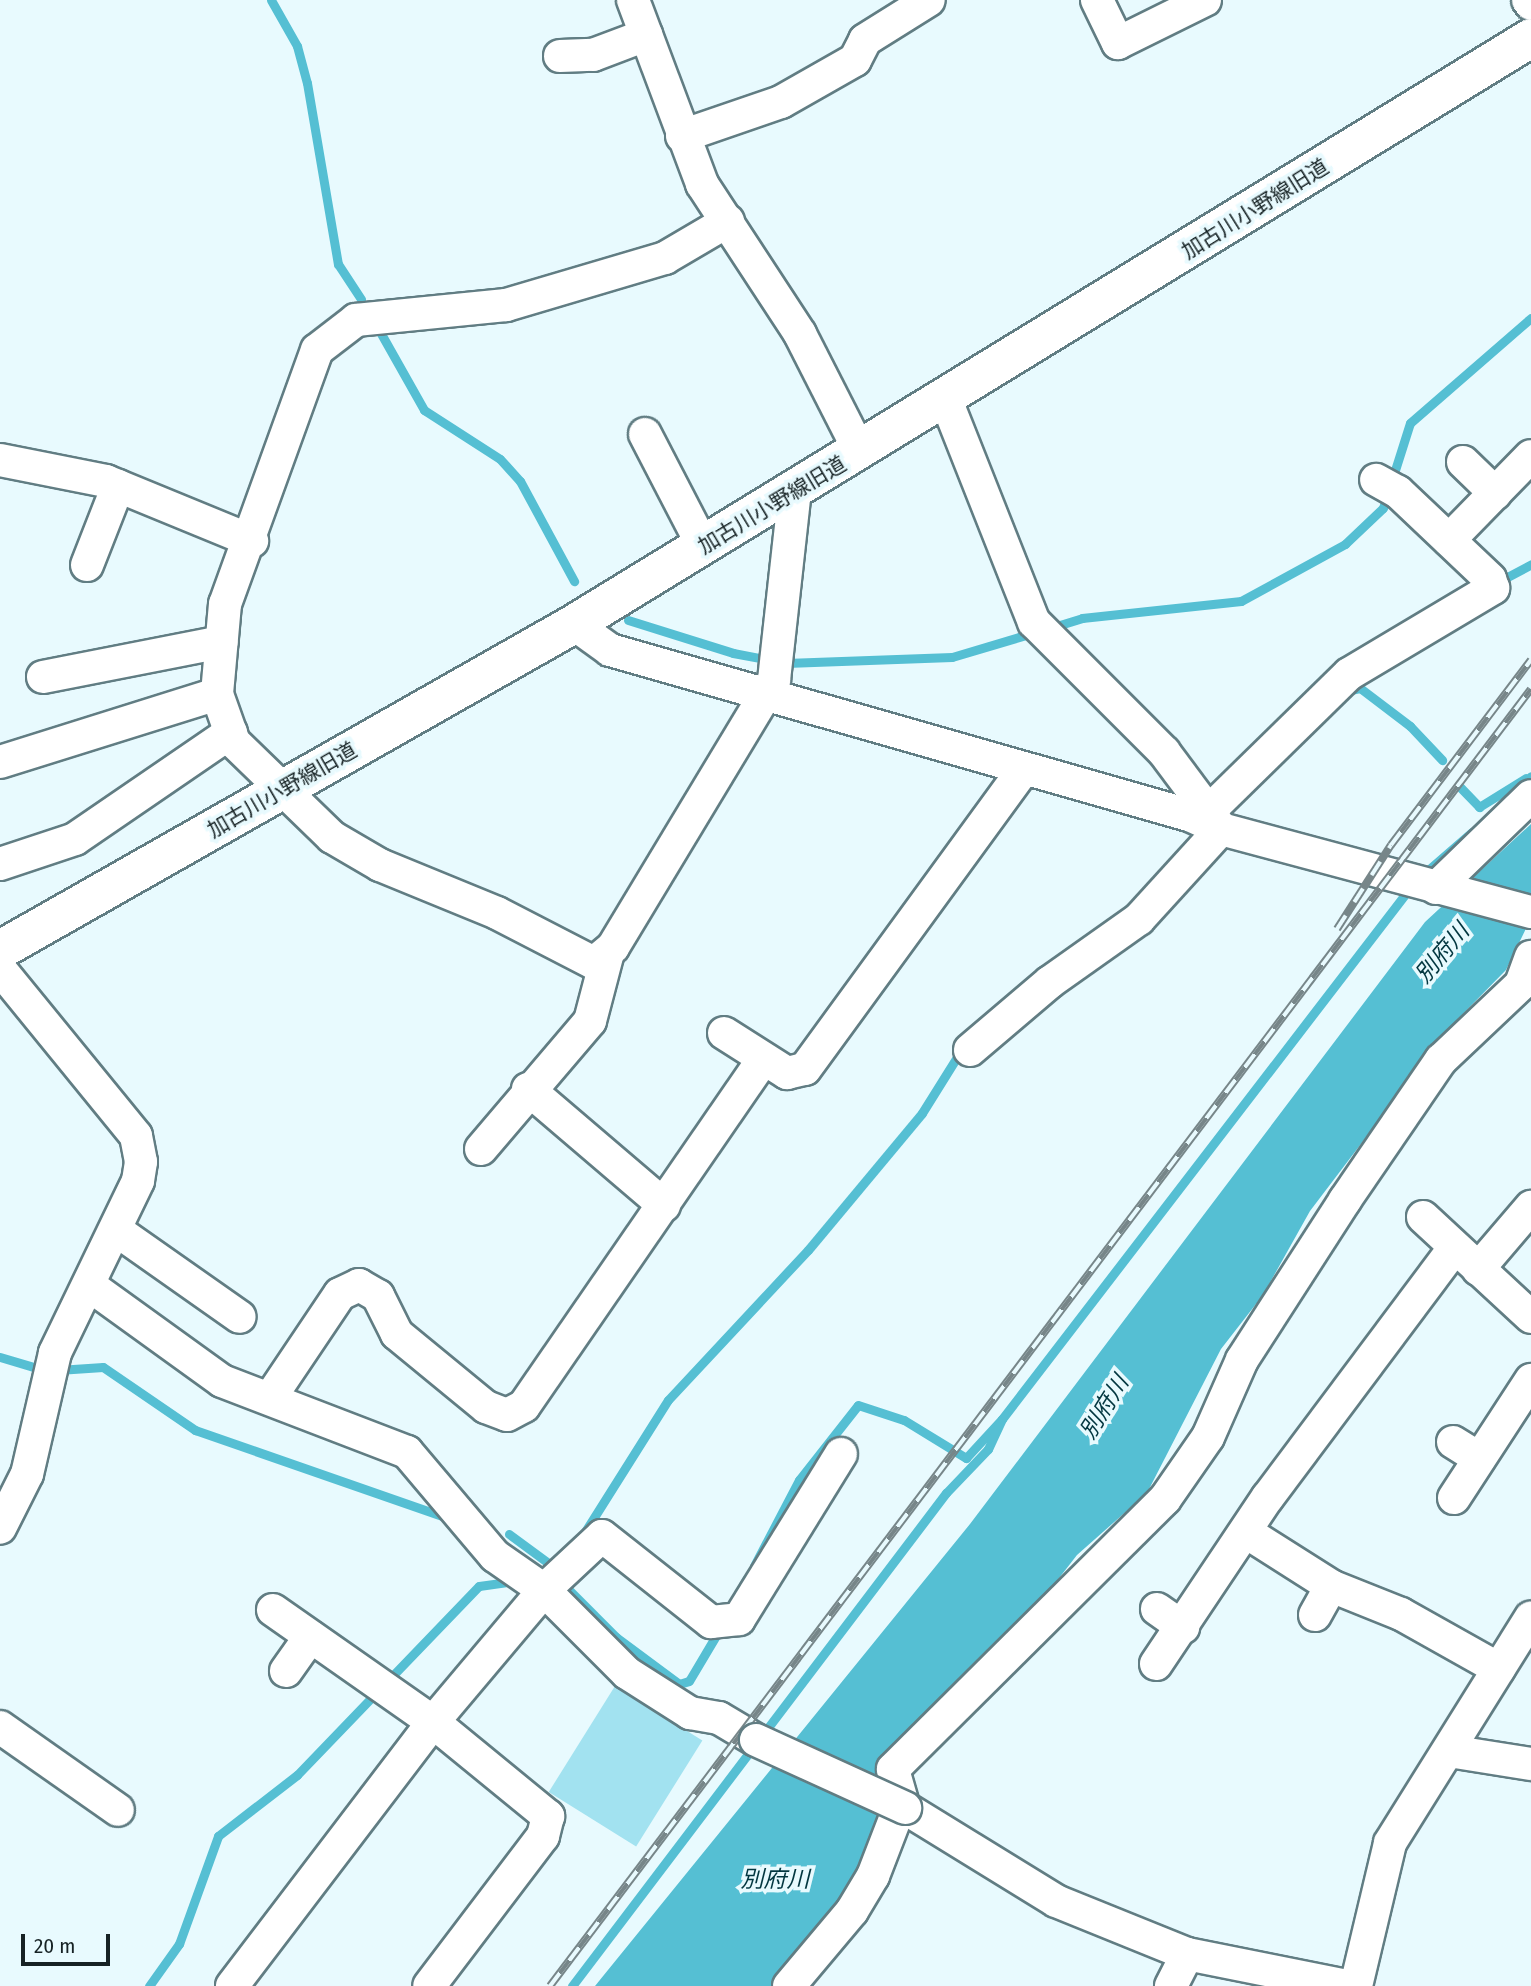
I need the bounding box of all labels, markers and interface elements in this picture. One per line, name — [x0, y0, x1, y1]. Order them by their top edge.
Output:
street label: 加古川小野線旧道 — [1177, 154, 1333, 264]
street label: 加古川小野線旧道 — [694, 451, 850, 559]
street label: 加古川小野線旧道 — [203, 737, 361, 843]
water label: 別府川 — [1409, 918, 1475, 988]
water label: 別府川 — [1074, 1370, 1134, 1444]
water label: 別府川 — [741, 1865, 809, 1893]
scale bar — [24, 1920, 114, 1964]
text: 20 m — [34, 1933, 75, 1959]

